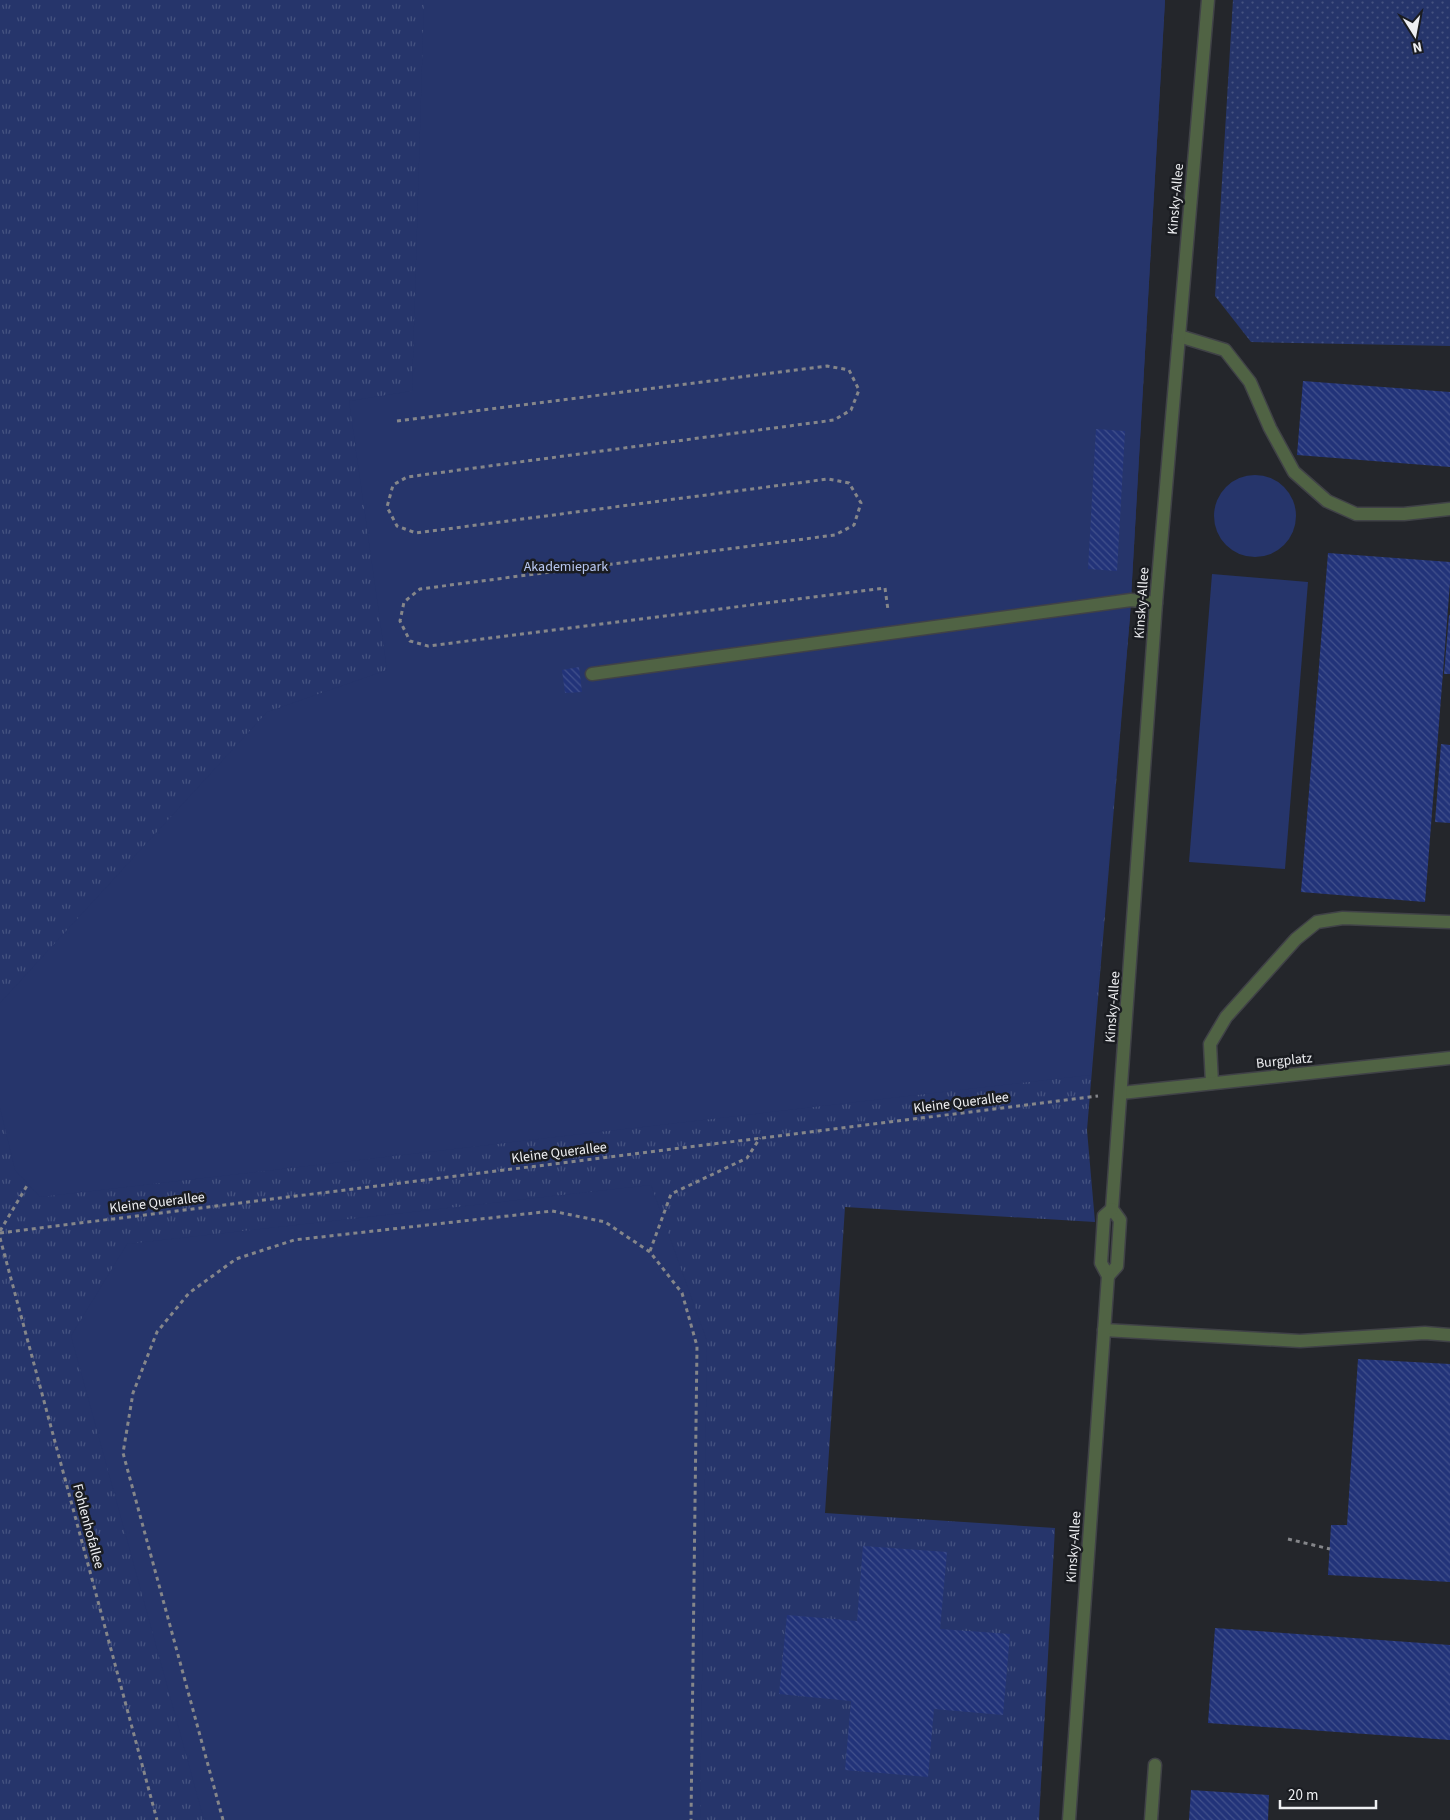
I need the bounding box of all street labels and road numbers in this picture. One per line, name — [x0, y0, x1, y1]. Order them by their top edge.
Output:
street label: Kinsky-Allee — [1163, 163, 1189, 236]
street label: Kinsky-Allee — [1130, 567, 1154, 639]
street label: Kinsky-Allee — [1101, 971, 1125, 1043]
street label: Burgplatz — [1255, 1048, 1313, 1074]
street label: Kleine Querallee — [912, 1087, 1010, 1119]
street label: Kleine Querallee — [510, 1137, 608, 1169]
street label: Kleine Querallee — [108, 1187, 206, 1219]
street label: Fohlenhofallee — [67, 1482, 109, 1571]
street label: Kinsky-Allee — [1062, 1511, 1086, 1583]

